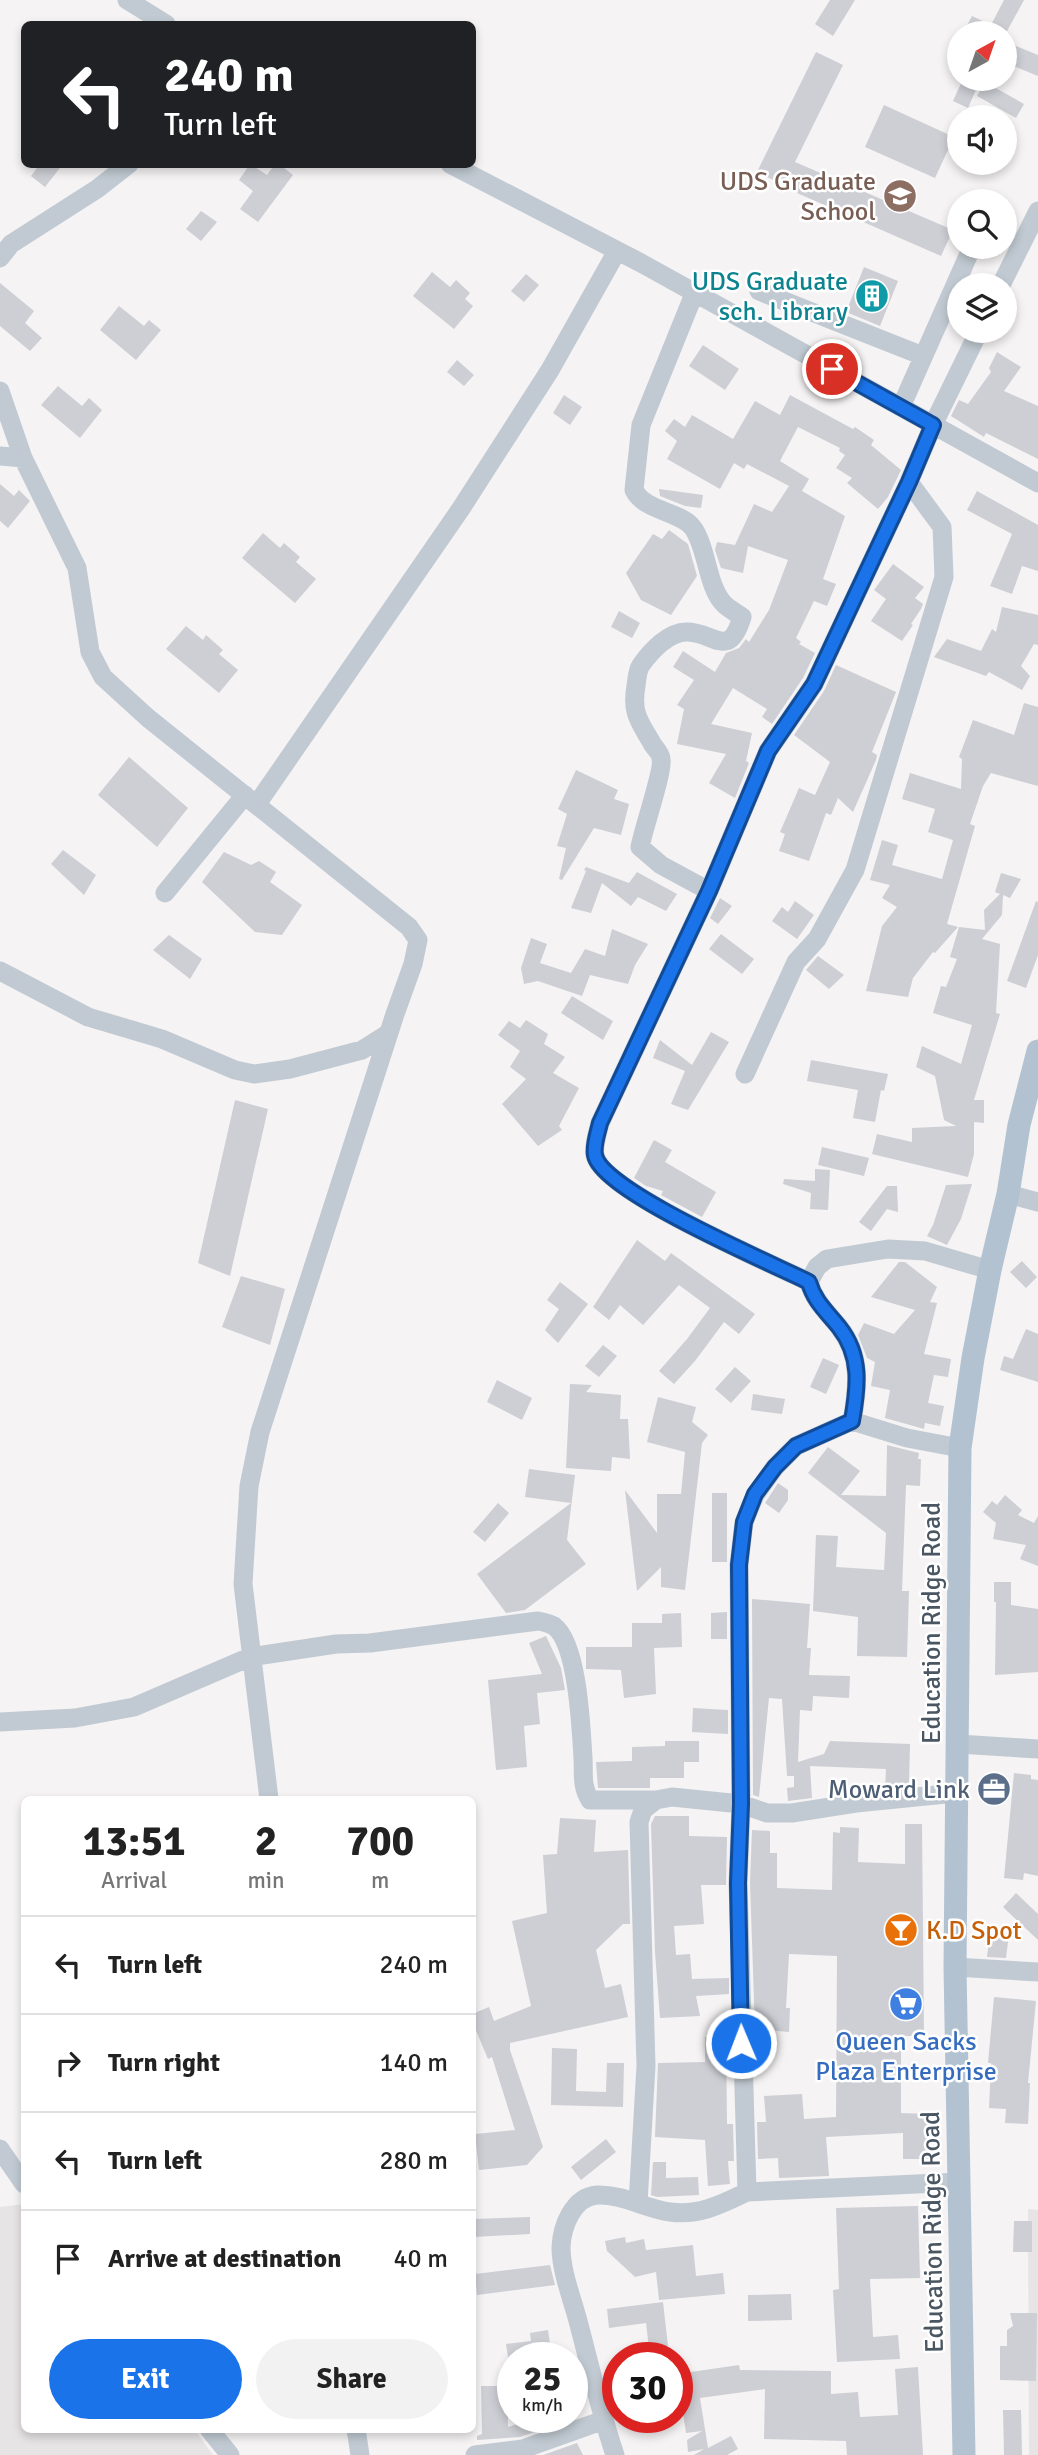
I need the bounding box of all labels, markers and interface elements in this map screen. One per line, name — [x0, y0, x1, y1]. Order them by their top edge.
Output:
north arrow — [947, 21, 1017, 91]
map controls — [947, 21, 1017, 343]
text: 240 m — [164, 45, 294, 105]
icon: left — [49, 49, 140, 140]
text: Turn left — [164, 105, 277, 144]
button: sound — [947, 105, 1017, 175]
place label: UDS Graduate School — [720, 166, 876, 228]
school or university icon: UDS Graduate School — [881, 177, 919, 215]
button: search — [947, 189, 1017, 259]
place label: UDS Graduate sch. Library — [692, 266, 848, 328]
button: layers — [947, 273, 1017, 343]
building icon: UDS Graduate sch. Library — [853, 277, 891, 315]
pin — [802, 339, 862, 399]
icon: arrive — [813, 350, 851, 388]
street label: Education Ridge Road — [916, 1502, 948, 1744]
office icon: Moward Link — [975, 1770, 1013, 1808]
place label: Moward Link — [828, 1774, 970, 1806]
text: 13:51 — [83, 1816, 186, 1867]
text: 2 — [255, 1816, 277, 1867]
text: 700 — [346, 1816, 414, 1867]
text: Arrival — [101, 1866, 167, 1895]
text: min — [247, 1866, 285, 1895]
text: m — [371, 1866, 389, 1895]
bar icon: K.D Spot — [882, 1911, 920, 1949]
place label: K.D Spot — [926, 1915, 1022, 1947]
icon: left — [49, 1946, 87, 1984]
text: Turn left — [108, 1949, 202, 1981]
text: 240 m — [379, 1949, 448, 1981]
supermarket icon: Queen Sacks Plaza Enterprise — [887, 1985, 925, 2023]
position arrow — [704, 2006, 778, 2080]
place label: Queen Sacks Plaza Enterprise — [815, 2026, 997, 2088]
icon: right — [49, 2044, 87, 2082]
text: Turn right — [108, 2047, 220, 2079]
text: 140 m — [379, 2047, 448, 2079]
street label: Education Ridge Road — [915, 2111, 951, 2353]
icon: left — [49, 2142, 87, 2180]
text: Turn left — [108, 2145, 202, 2177]
text: 280 m — [379, 2145, 448, 2177]
icon: arrive — [49, 2240, 87, 2278]
text: Arrive at destination — [108, 2243, 341, 2275]
text: 40 m — [393, 2243, 448, 2275]
button: Exit — [49, 2339, 242, 2419]
button: Share — [256, 2339, 448, 2419]
speed limit sign: 30 — [602, 2342, 693, 2433]
text: 25 — [524, 2357, 561, 2400]
text: km/h — [522, 2394, 563, 2416]

